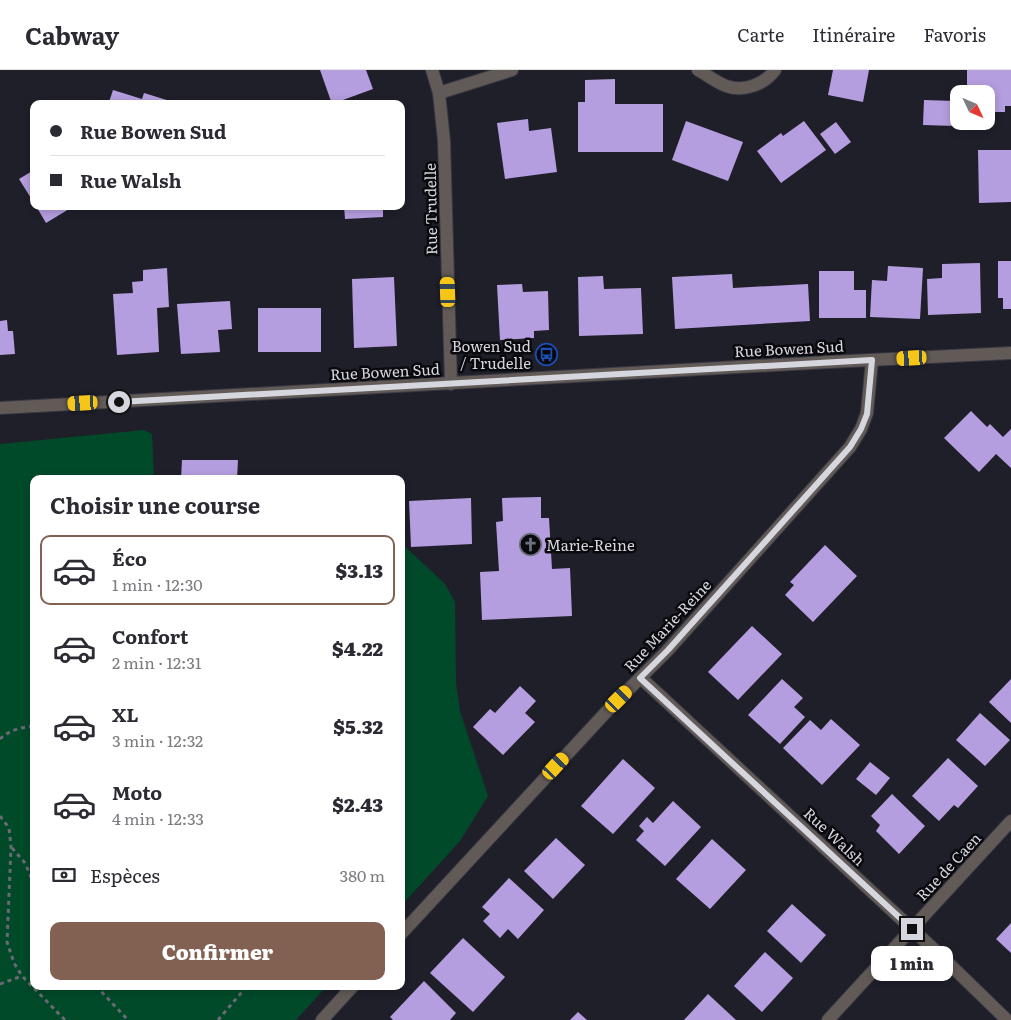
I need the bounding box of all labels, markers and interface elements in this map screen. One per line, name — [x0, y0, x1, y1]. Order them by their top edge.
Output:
text: Cabway — [25, 17, 119, 52]
text: Carte — [737, 21, 784, 48]
text: Itinéraire — [812, 21, 895, 48]
text: Favoris — [923, 21, 986, 48]
north arrow — [950, 85, 995, 130]
map controls — [950, 85, 995, 130]
text: Rue Bowen Sud — [80, 117, 227, 145]
street label: Rue Trudelle — [418, 163, 442, 255]
text: Rue Walsh — [80, 166, 182, 194]
car — [439, 277, 456, 307]
place label: Bowen Sud / Trudelle — [452, 334, 531, 374]
street label: Rue Bowen Sud — [734, 334, 844, 362]
bus stop icon: Bowen Sud / Trudelle — [535, 342, 559, 366]
car — [896, 350, 927, 366]
street label: Rue Bowen Sud — [330, 357, 440, 385]
route start — [108, 391, 130, 413]
car — [67, 395, 98, 411]
text: Choisir une course — [50, 488, 260, 521]
church icon: Marie-Reine — [518, 532, 542, 556]
place label: Marie-Reine — [546, 533, 635, 556]
text: Éco — [112, 544, 147, 572]
icon: car — [52, 548, 97, 593]
text: $3.13 — [336, 556, 383, 584]
text: 1 min · 12:30 — [112, 572, 203, 596]
street label: Rue Marie-Reine — [618, 573, 716, 676]
text: Confort — [112, 622, 188, 650]
icon: car — [52, 626, 97, 671]
text: $4.22 — [332, 634, 383, 662]
text: 2 min · 12:31 — [112, 650, 201, 674]
car — [603, 683, 634, 715]
text: XL — [112, 700, 139, 728]
icon: car — [52, 704, 97, 749]
text: $5.32 — [333, 712, 383, 740]
text: 3 min · 12:32 — [112, 728, 203, 752]
car — [540, 750, 571, 782]
text: Moto — [112, 778, 162, 806]
icon: car — [52, 782, 97, 827]
text: $2.43 — [332, 790, 383, 818]
street label: Rue Walsh — [799, 802, 871, 871]
text: 4 min · 12:33 — [112, 806, 204, 830]
street label: Rue de Caen — [910, 827, 986, 905]
icon: cash — [50, 861, 78, 889]
text: Espèces — [90, 861, 160, 889]
text: 380 m — [340, 863, 385, 887]
route end — [901, 918, 923, 940]
button: Confirmer — [50, 922, 385, 980]
callout: 1 min — [871, 946, 953, 982]
text: 1 min — [890, 951, 934, 975]

